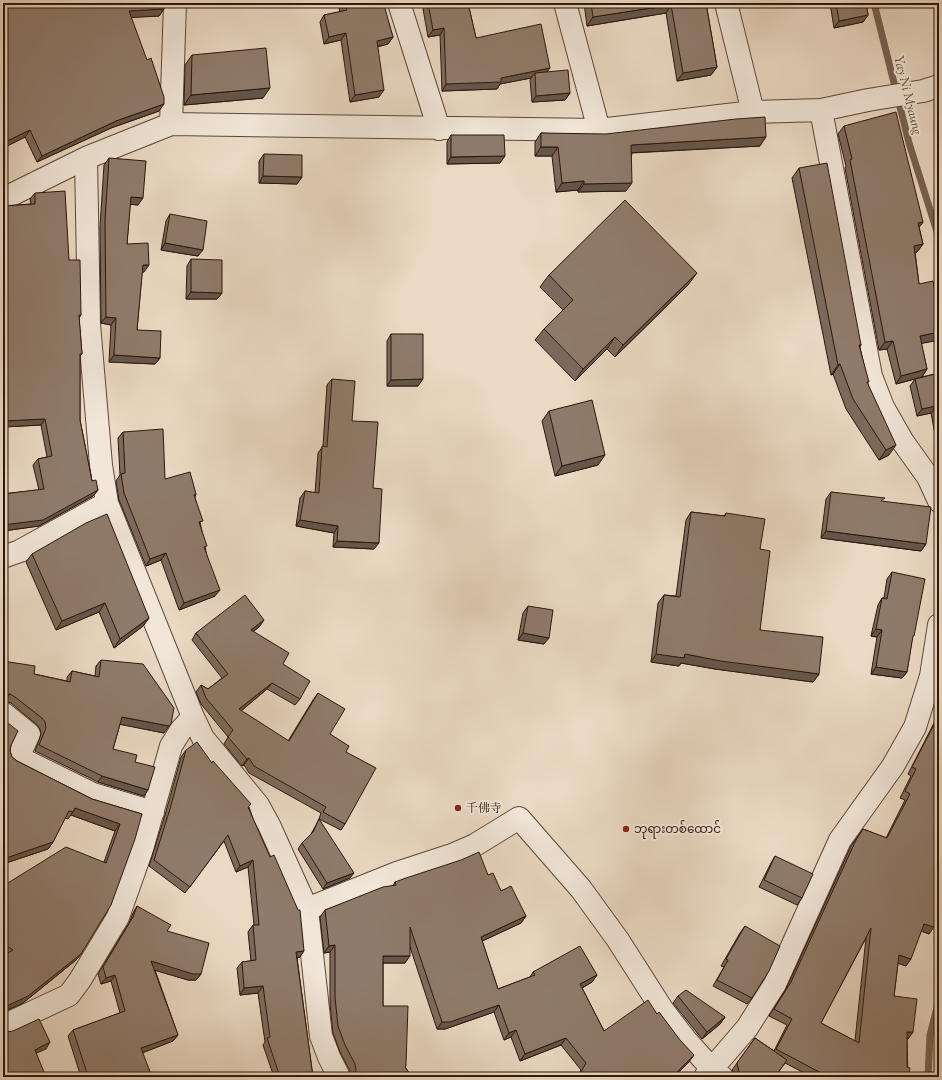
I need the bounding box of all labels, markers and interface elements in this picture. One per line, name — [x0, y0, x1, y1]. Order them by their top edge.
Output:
water label: Yay Ni Myaung — [889, 54, 926, 137]
place label: 千佛寺 — [466, 800, 502, 818]
marker: 千佛寺 — [453, 803, 463, 813]
place label: ဘုရားတစ်ထောင် — [634, 820, 721, 839]
marker: ဘုရားတစ်ထောင် — [621, 824, 631, 834]

